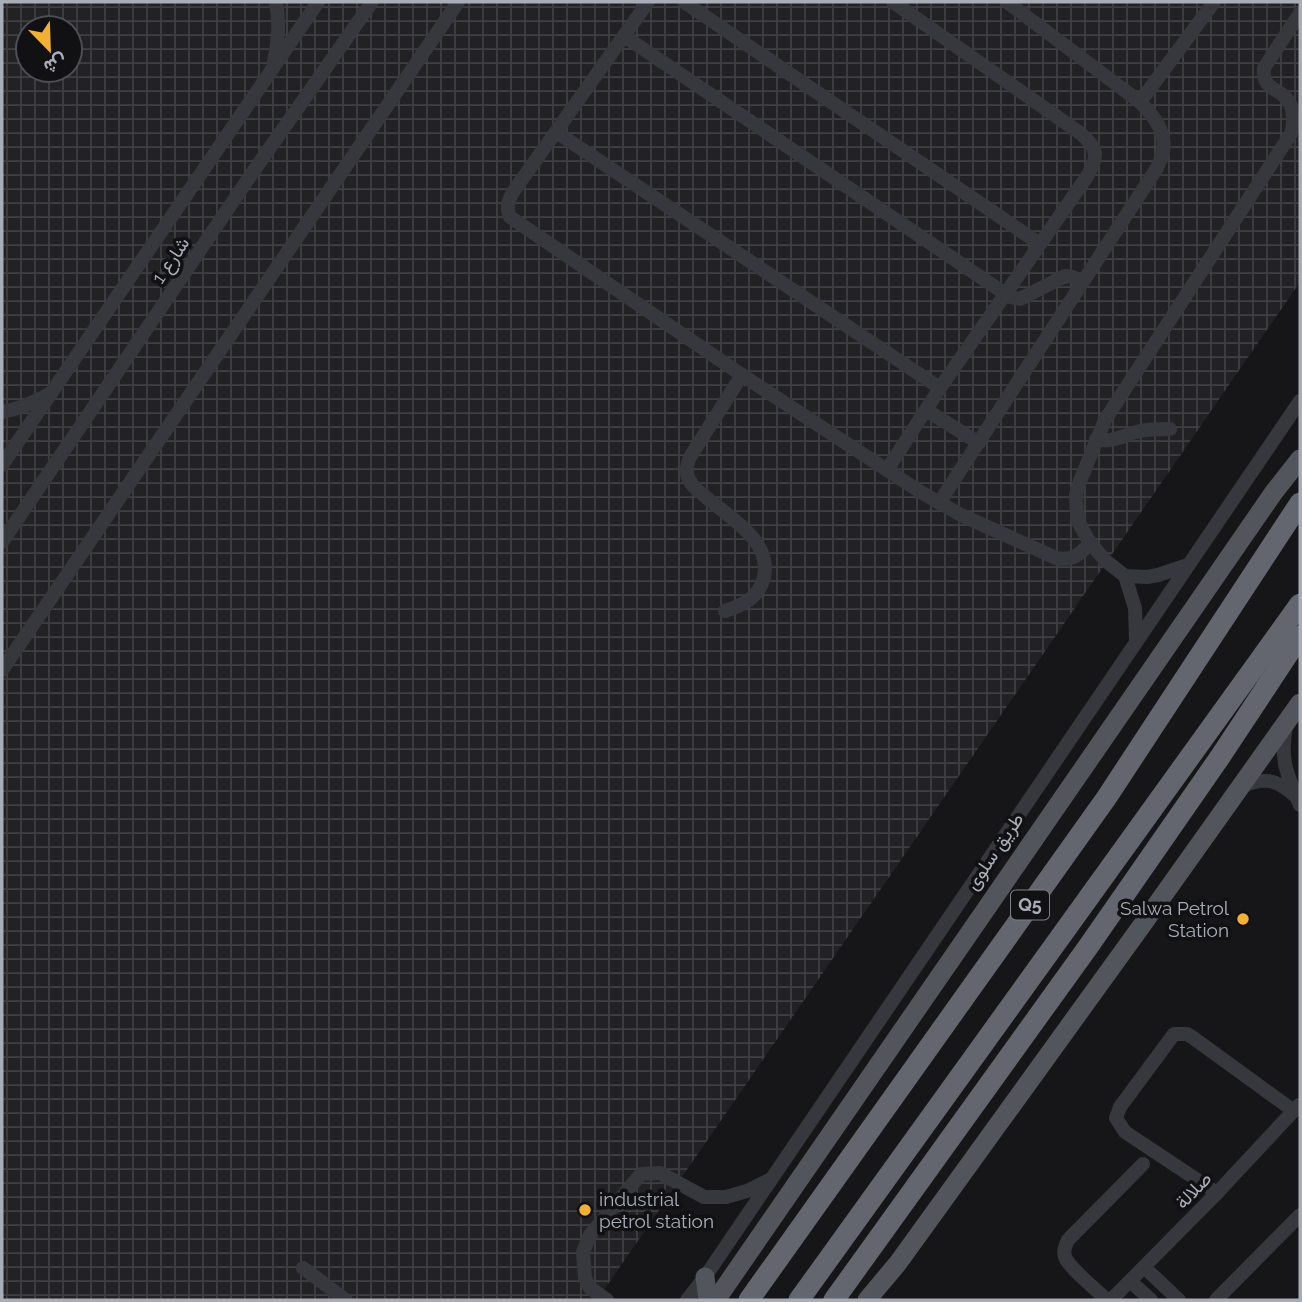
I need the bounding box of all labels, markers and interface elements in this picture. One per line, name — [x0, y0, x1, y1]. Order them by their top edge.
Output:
north arrow — [14, 14, 84, 84]
text: ش — [40, 49, 70, 79]
street label: شارع 1 — [147, 233, 195, 288]
street label: طريق سلوى — [960, 808, 1029, 894]
road number: Q5 — [1011, 890, 1049, 920]
place label: Salwa Petrol Station — [1120, 897, 1230, 941]
marker: Salwa Petrol Station — [1235, 911, 1251, 927]
street label: صلالة — [1170, 1167, 1216, 1213]
place label: industrial petrol station — [599, 1188, 714, 1232]
marker: industrial petrol station — [577, 1202, 593, 1218]

